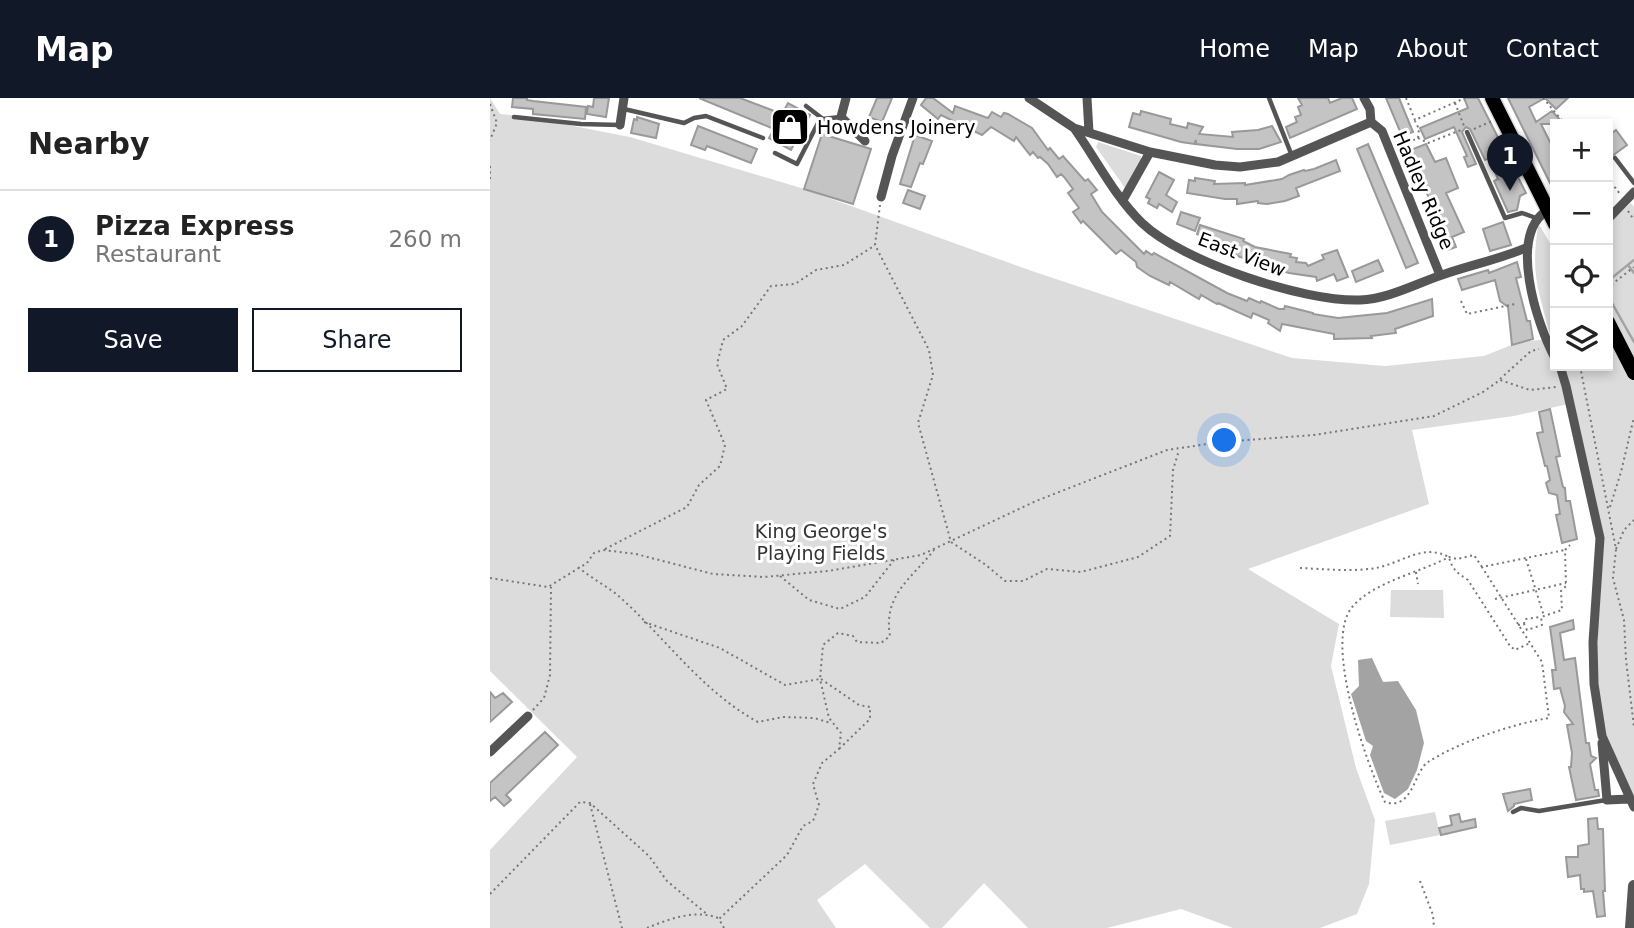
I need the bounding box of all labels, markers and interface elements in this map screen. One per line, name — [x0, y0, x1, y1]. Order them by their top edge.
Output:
text: Map — [35, 30, 114, 69]
text: Home — [1199, 35, 1270, 63]
text: Map — [1308, 35, 1359, 63]
text: About — [1397, 35, 1468, 63]
text: Contact — [1506, 35, 1599, 63]
shop icon: Howdens Joinery — [769, 106, 811, 148]
place label: Howdens Joinery — [817, 116, 975, 138]
map controls — [1550, 119, 1613, 371]
button: + — [1550, 119, 1613, 182]
text: Nearby — [28, 126, 150, 161]
street label: Hadley Ridge — [1389, 127, 1459, 253]
pin: 1 — [1487, 133, 1533, 191]
button: − — [1550, 182, 1613, 245]
text: Pizza Express — [95, 211, 294, 241]
text: 1 — [43, 226, 59, 252]
text: 260 m — [388, 226, 462, 252]
street label: East View — [1195, 227, 1289, 281]
text: Restaurant — [95, 241, 221, 267]
button: locate — [1550, 245, 1613, 308]
button: Save — [28, 308, 238, 372]
button: Share — [252, 308, 462, 372]
button: layers — [1550, 308, 1613, 371]
your location — [1207, 423, 1241, 457]
park label: King George's Playing Fields — [755, 520, 887, 564]

